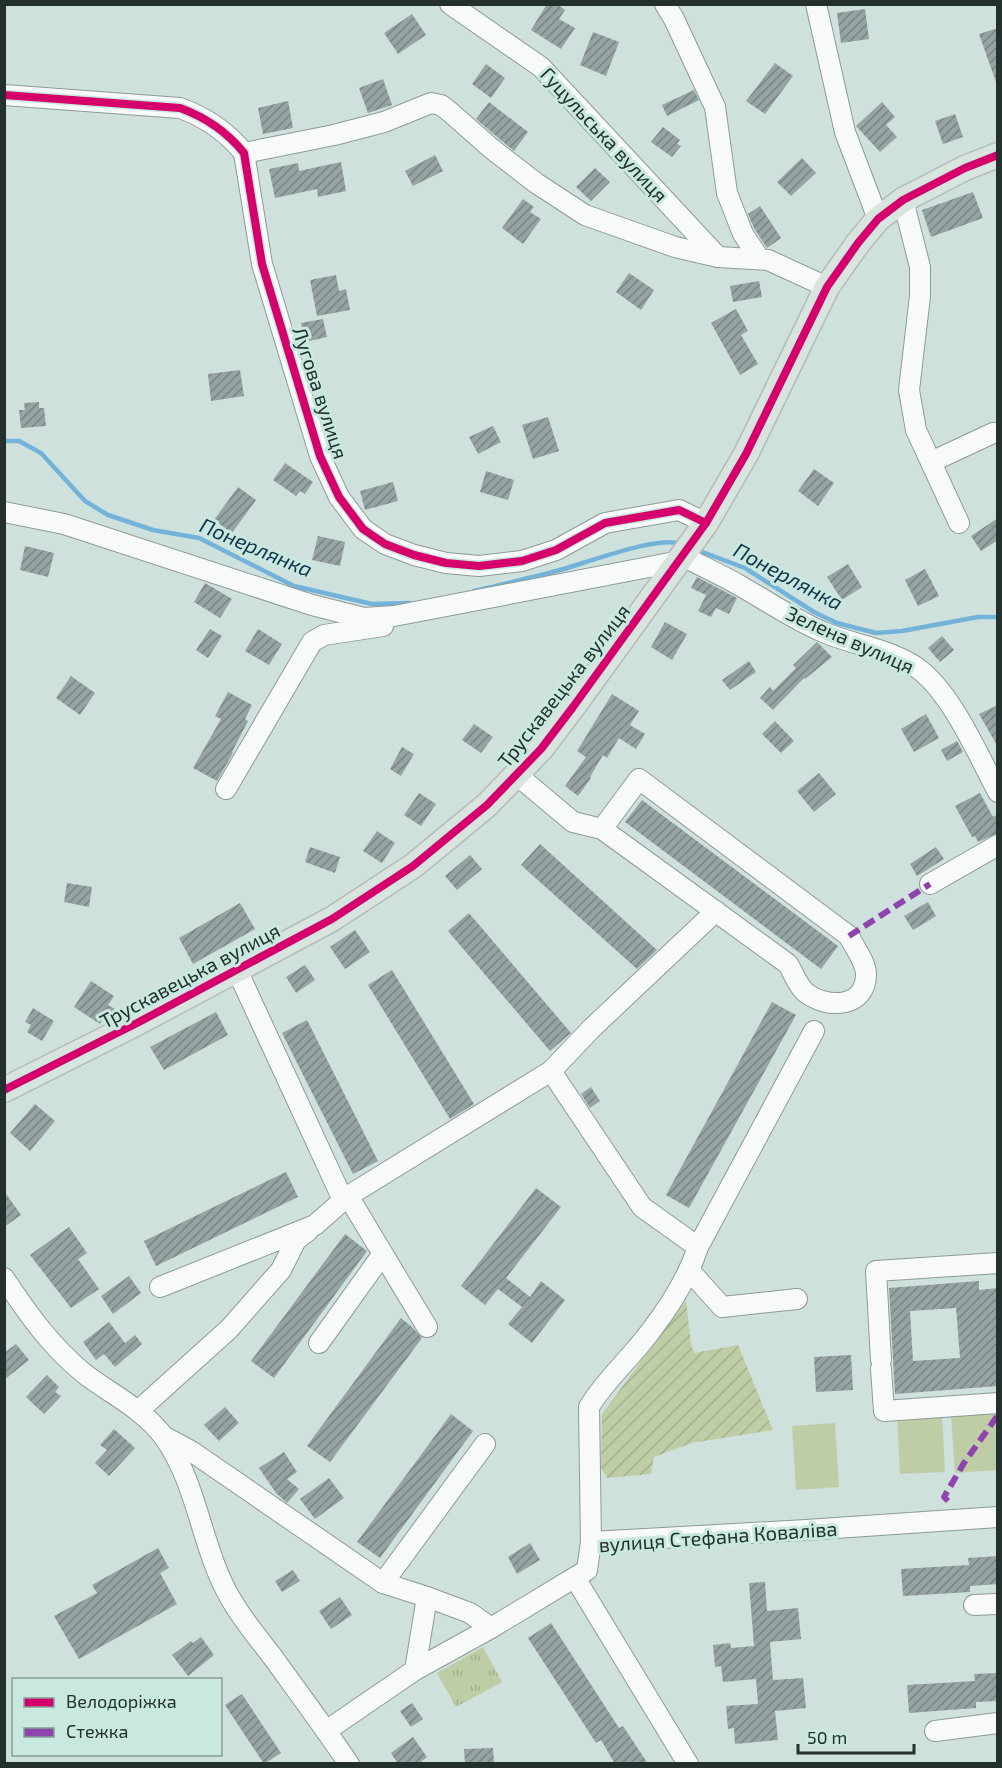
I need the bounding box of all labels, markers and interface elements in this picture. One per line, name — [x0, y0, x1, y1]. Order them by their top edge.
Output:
street label: Гуцульська вулиця — [535, 62, 673, 207]
street label: Лугова вулиця — [287, 324, 354, 462]
water label: Понерлянка — [197, 512, 317, 582]
water label: Понерлянка — [730, 537, 847, 615]
street label: Трускавецька вулиця — [492, 599, 635, 772]
street label: Зелена вулиця — [782, 600, 918, 679]
street label: Трускавецька вулиця — [95, 917, 284, 1034]
street label: вулиця Стефана Коваліва — [598, 1516, 838, 1557]
legend — [12, 1678, 222, 1756]
text: Велодоріжка — [66, 1690, 177, 1712]
scale bar — [798, 1717, 914, 1755]
text: Стежка — [66, 1720, 128, 1742]
text: 50 m — [807, 1726, 847, 1748]

